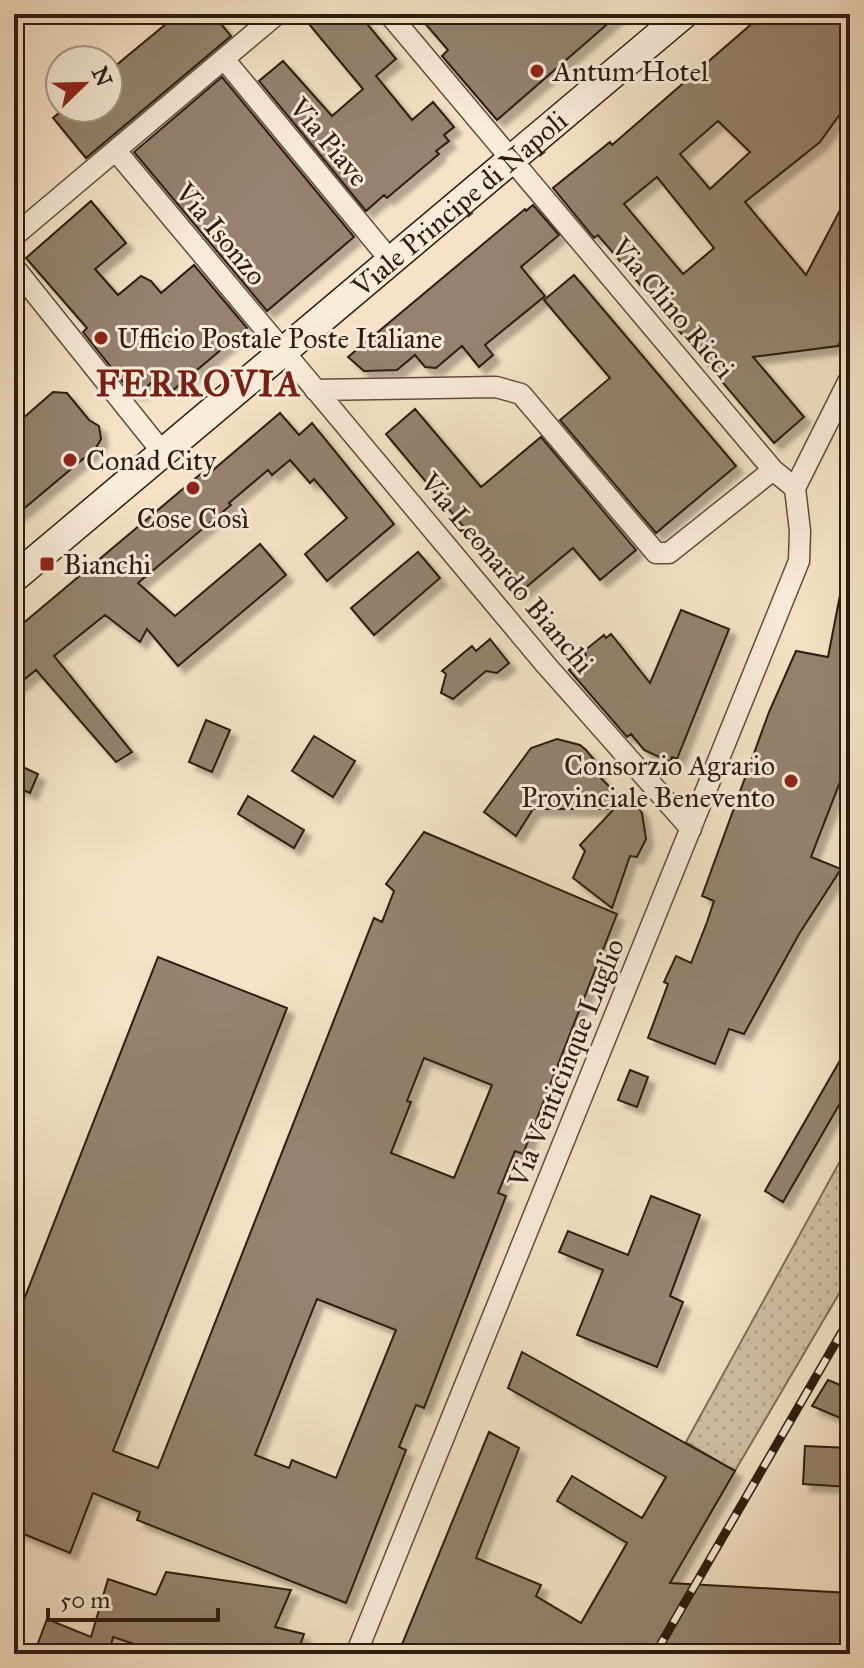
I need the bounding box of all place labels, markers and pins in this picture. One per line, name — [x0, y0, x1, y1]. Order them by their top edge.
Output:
place label: Antum Hotel — [552, 54, 709, 89]
marker: Antum Hotel — [528, 62, 546, 80]
place label: Ufficio Postale Poste Italiane — [117, 321, 442, 356]
marker: Ufficio Postale Poste Italiane — [92, 329, 110, 347]
place label: Conad City — [86, 443, 217, 478]
marker: Conad City — [61, 451, 79, 469]
marker: Cose Così — [184, 479, 202, 497]
place label: Cose Così — [137, 501, 250, 536]
place label: Bianchi — [63, 547, 151, 582]
marker: Bianchi — [38, 555, 56, 573]
place label: Consorzio Agrario Provinciale Benevento — [521, 748, 775, 815]
marker: Consorzio Agrario Provinciale Benevento — [782, 772, 800, 790]

